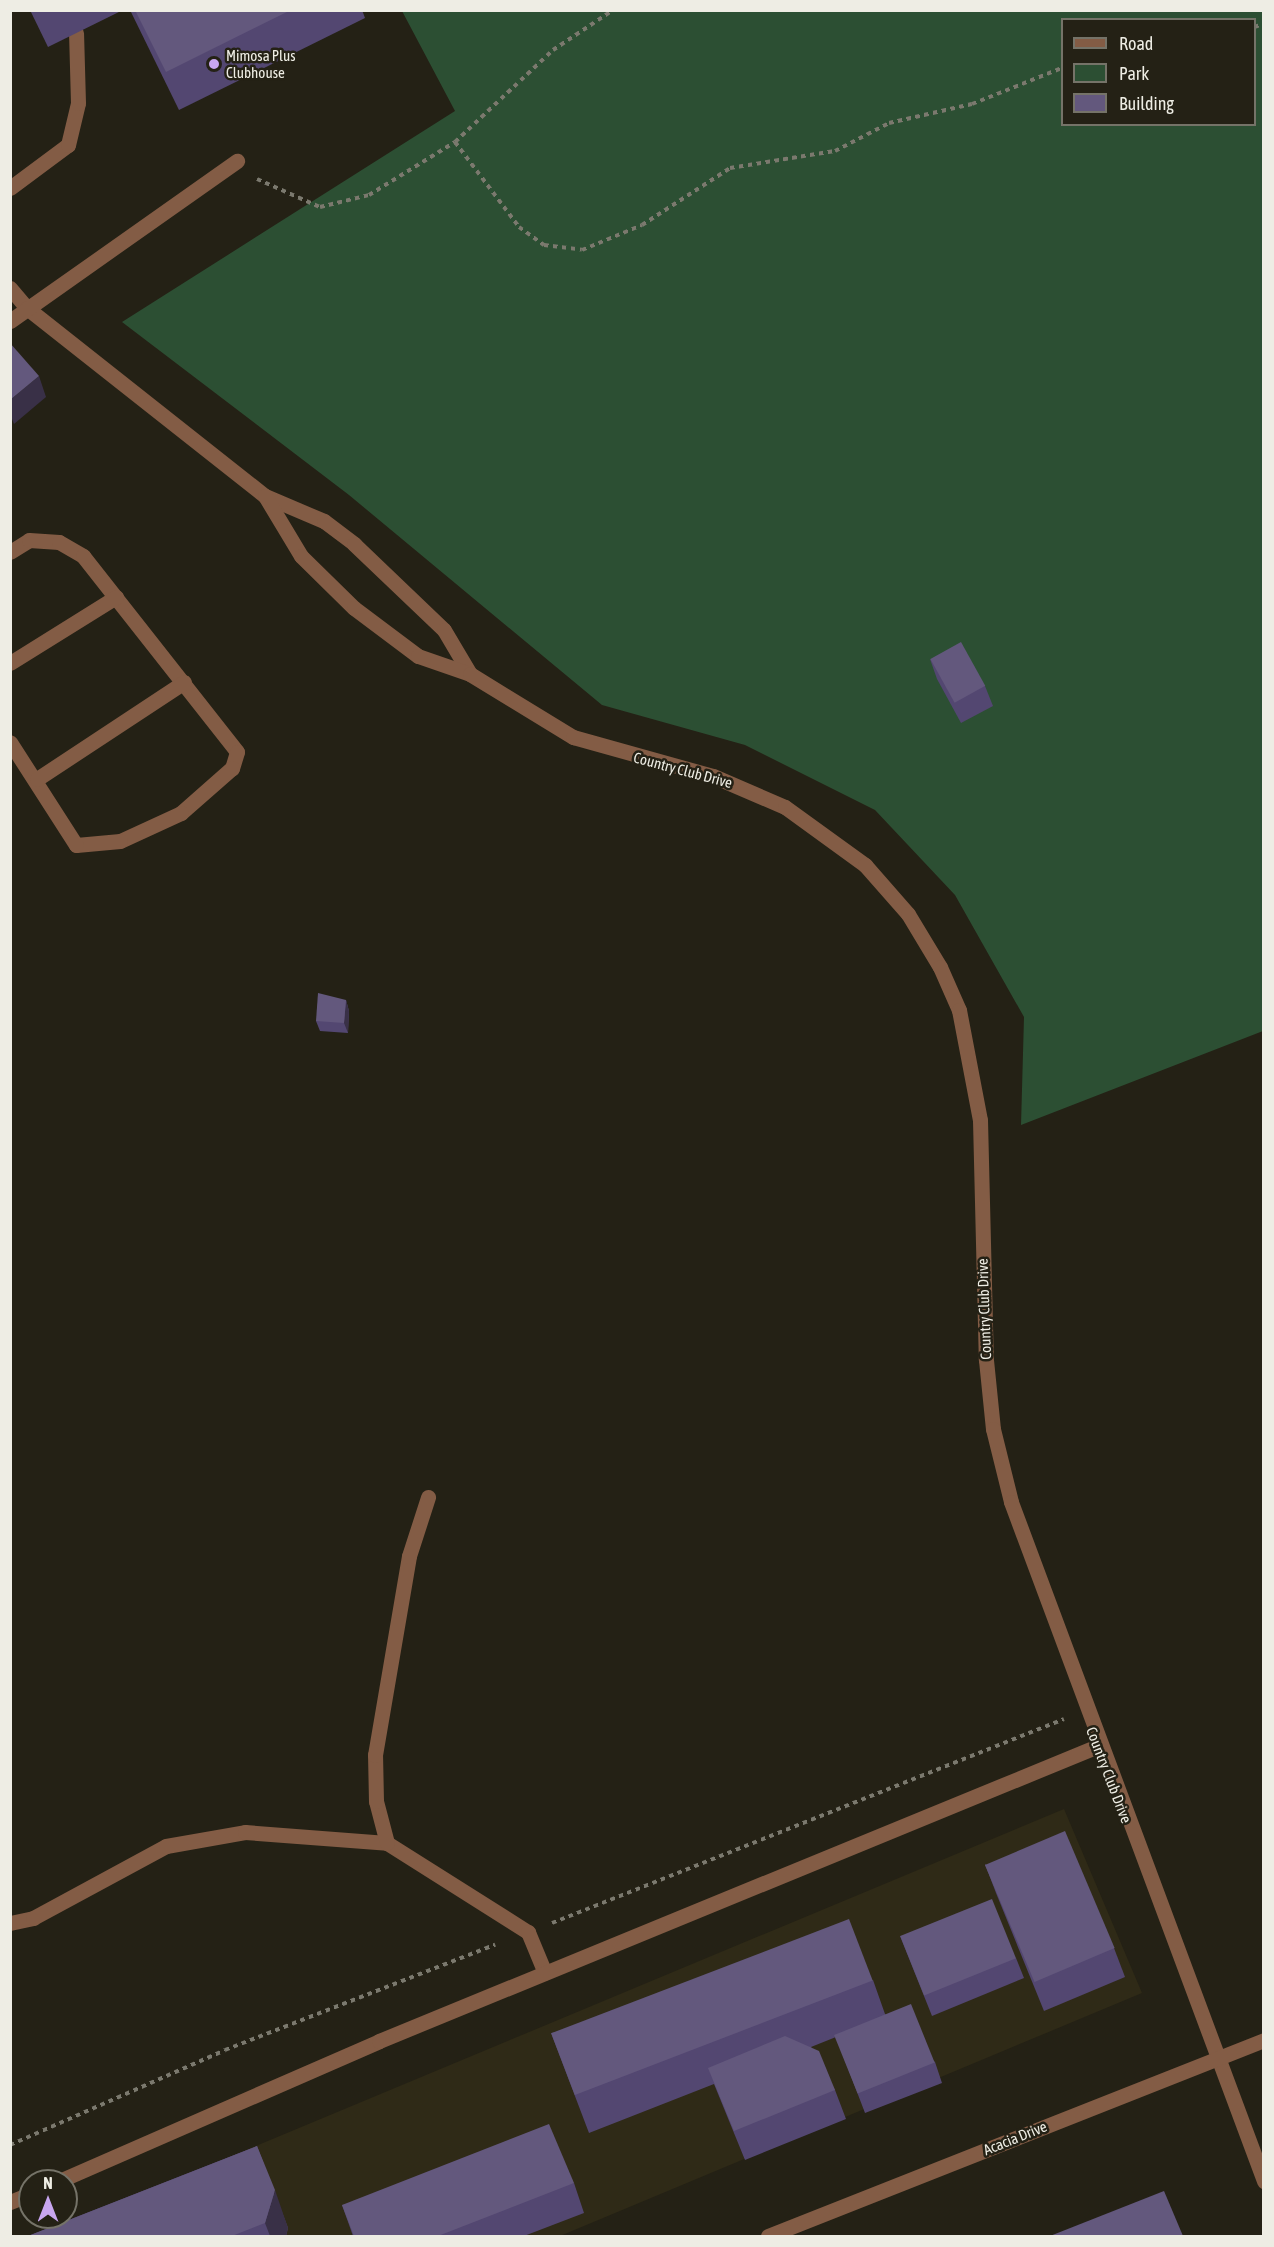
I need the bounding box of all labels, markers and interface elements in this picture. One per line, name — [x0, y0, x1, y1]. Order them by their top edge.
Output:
legend — [1061, 18, 1256, 126]
text: Road — [1119, 33, 1153, 54]
place label: Mimosa Plus Clubhouse — [226, 46, 296, 81]
marker: Mimosa Plus Clubhouse — [207, 57, 221, 71]
text: Park — [1119, 63, 1149, 84]
text: Building — [1119, 93, 1174, 114]
street label: Country Club Drive — [632, 748, 734, 792]
street label: Country Club Drive — [973, 1258, 995, 1360]
street label: Country Club Drive — [1082, 1724, 1136, 1826]
street label: Acacia Drive — [981, 2117, 1049, 2159]
north arrow — [18, 2169, 78, 2229]
text: N — [43, 2174, 53, 2192]

